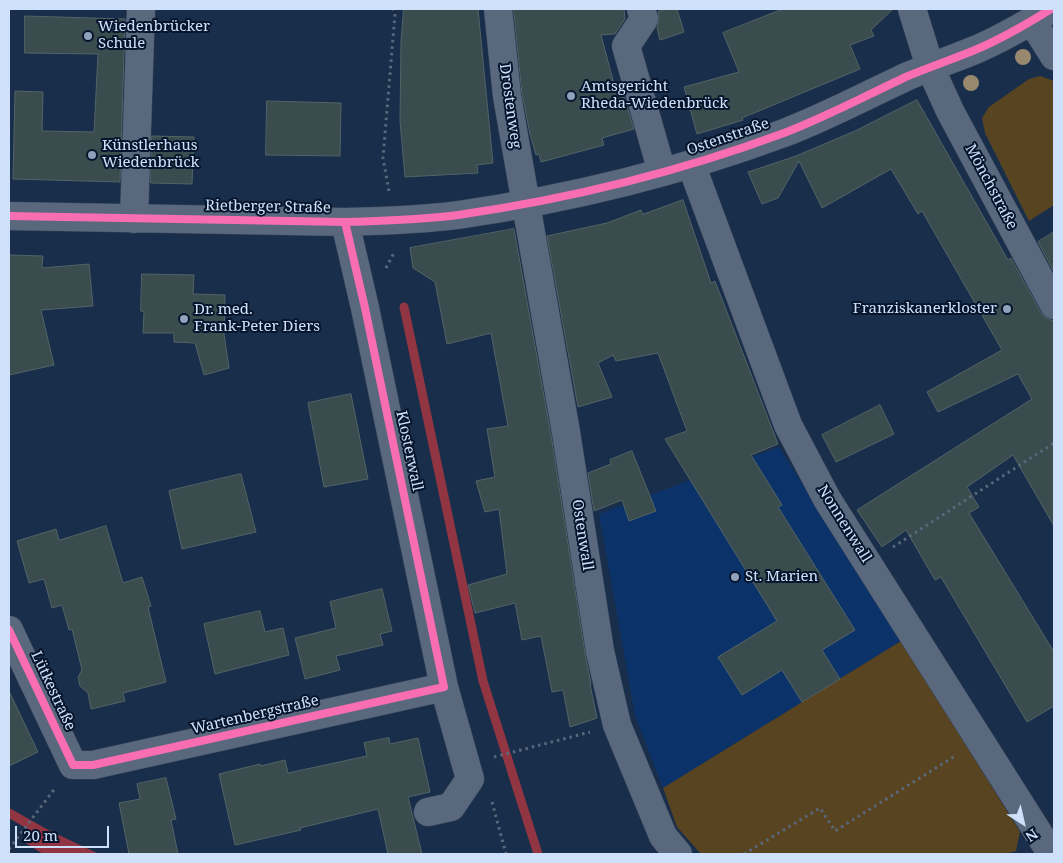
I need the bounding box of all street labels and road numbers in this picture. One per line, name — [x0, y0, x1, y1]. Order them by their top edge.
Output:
street label: Drostenweg — [495, 62, 525, 150]
street label: Ostenstraße — [684, 115, 772, 159]
street label: Mönchstraße — [961, 141, 1021, 233]
street label: Rietberger Straße — [205, 197, 331, 217]
street label: Klosterwall — [392, 409, 426, 493]
street label: Nonnenwall — [813, 482, 875, 566]
street label: Ostenwall — [568, 498, 596, 572]
street label: Lütkestraße — [27, 648, 79, 734]
street label: Wartenbergstraße — [189, 692, 321, 738]

